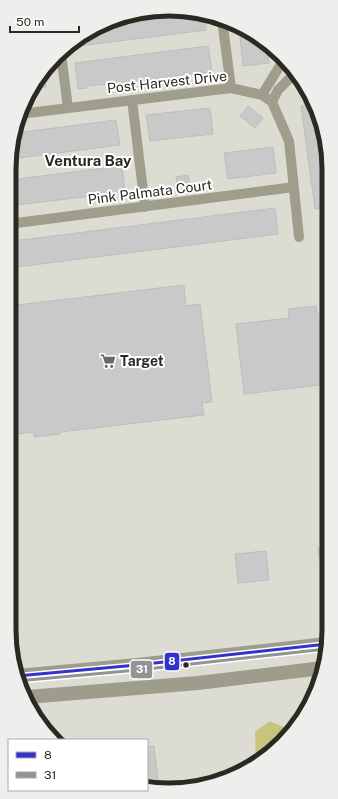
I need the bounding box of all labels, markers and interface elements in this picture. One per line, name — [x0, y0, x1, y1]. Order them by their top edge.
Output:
scale bar — [10, 8, 79, 34]
text: 50 m — [16, 15, 44, 29]
street label: Post Harvest Drive — [106, 68, 228, 96]
district label: Ventura Bay — [45, 152, 132, 169]
street label: Pink Palmata Court — [87, 176, 213, 208]
supermarket icon: Target — [99, 352, 117, 370]
place label: Target — [120, 353, 164, 369]
line badge: 8 — [164, 652, 180, 671]
text: 8 — [168, 655, 176, 667]
line badge: 31 — [130, 660, 153, 679]
unlabelled marker — [181, 660, 191, 670]
text: 31 — [136, 663, 148, 675]
legend — [8, 739, 148, 791]
text: 8 — [44, 748, 52, 762]
text: 31 — [44, 768, 56, 782]

